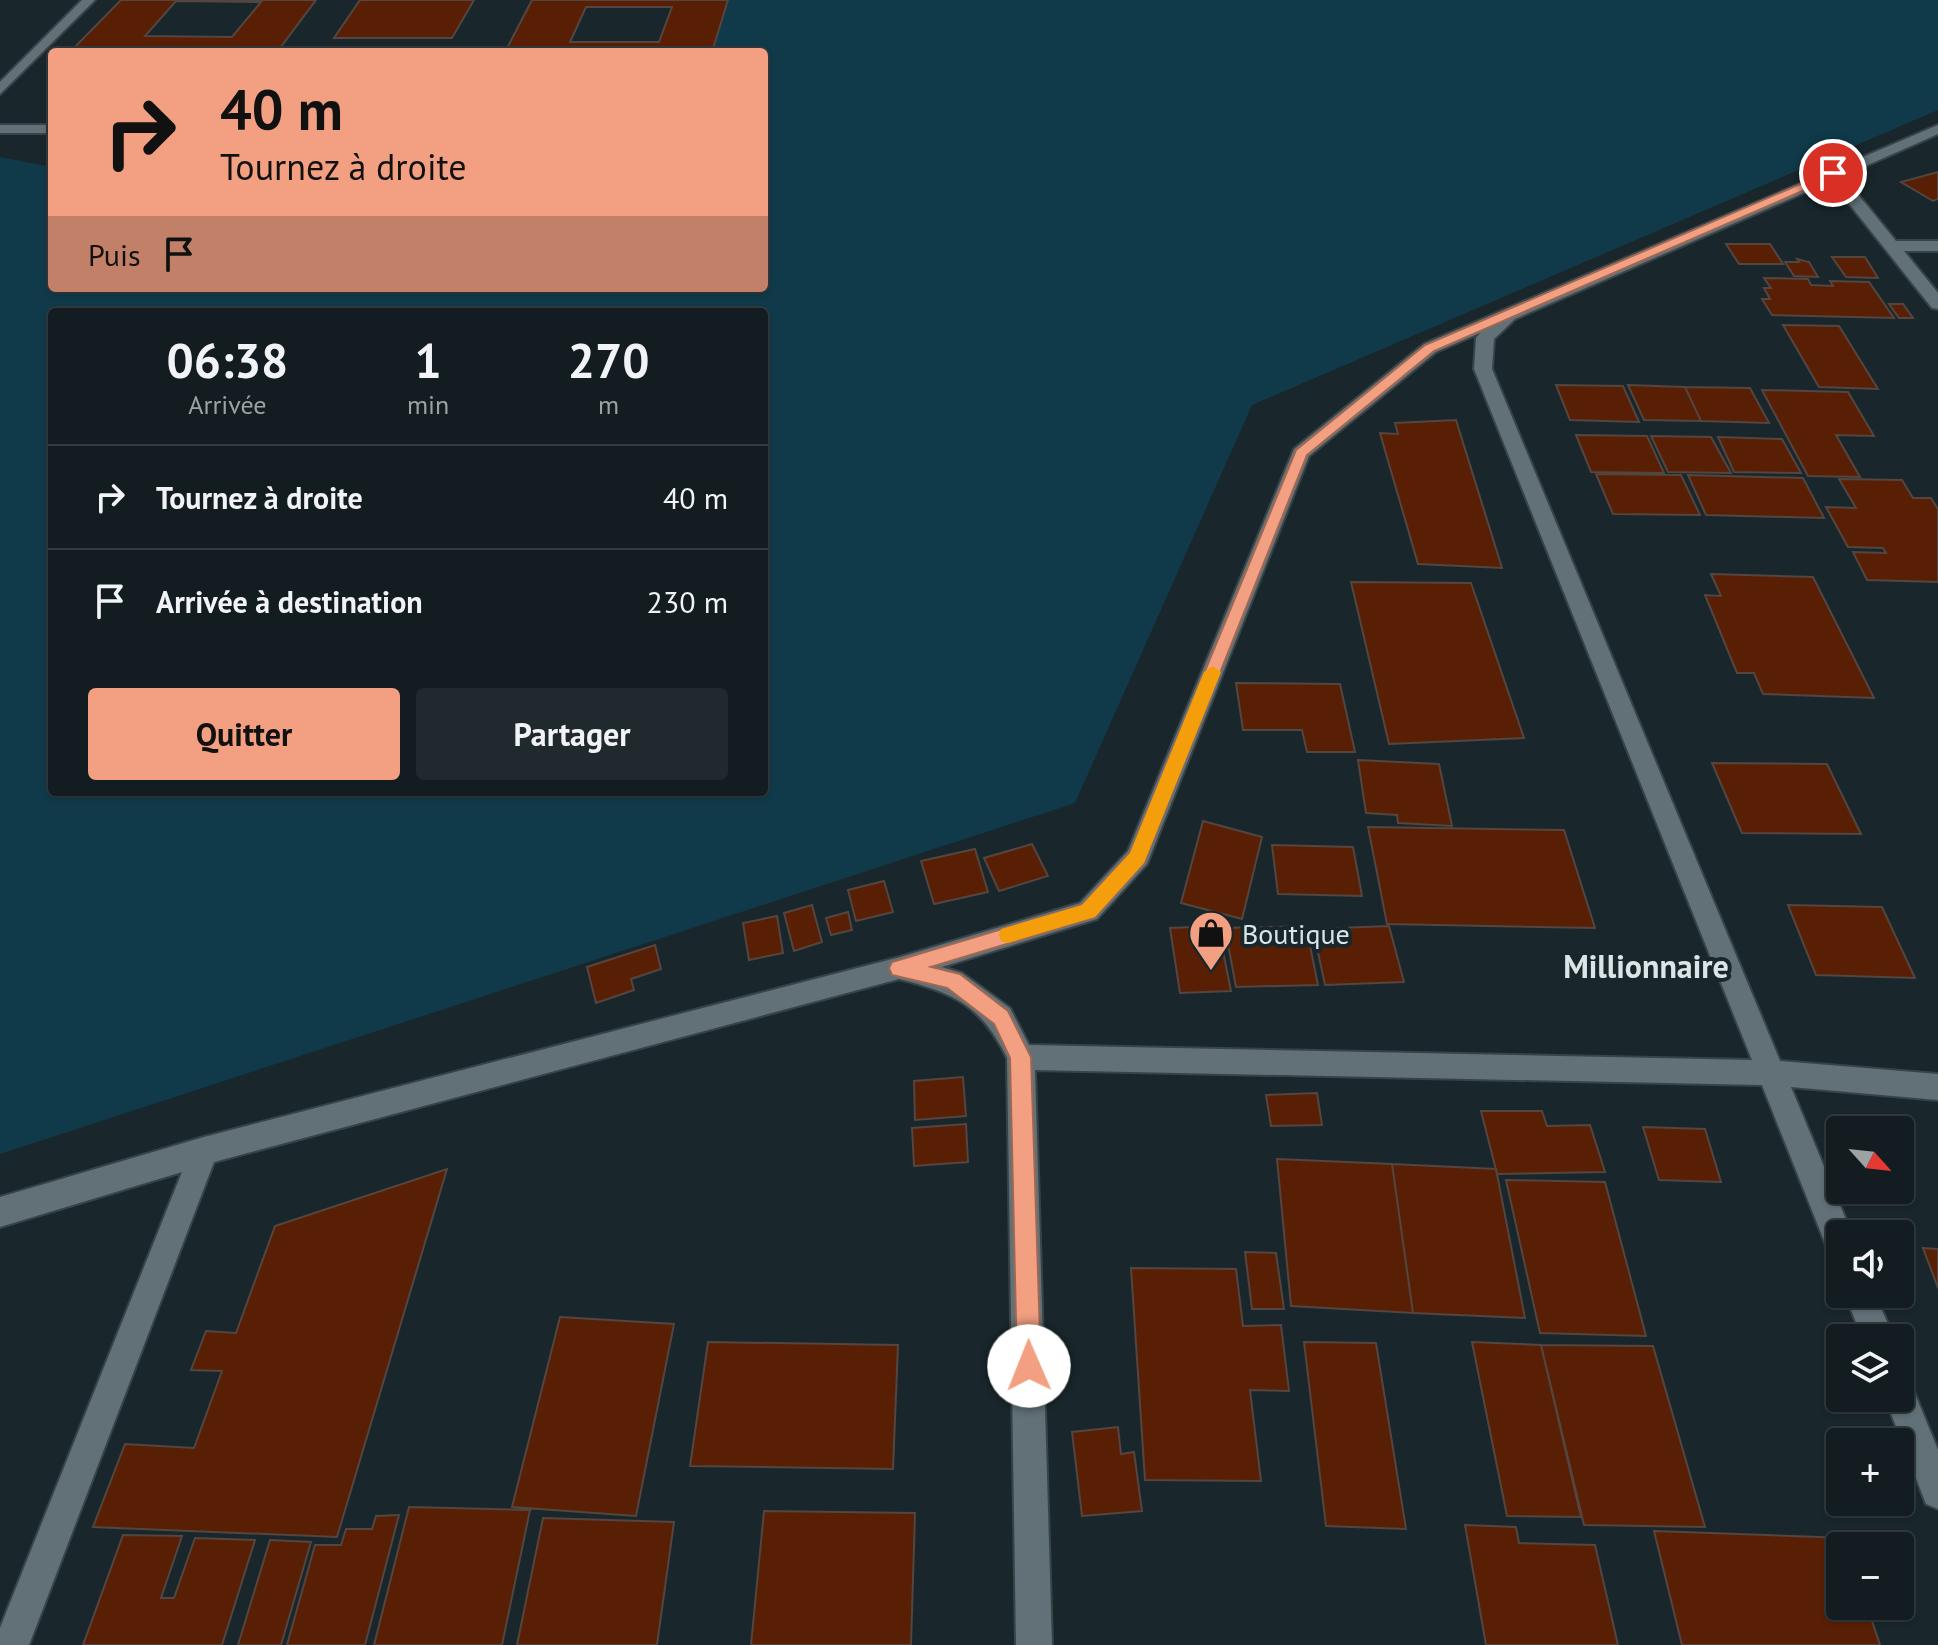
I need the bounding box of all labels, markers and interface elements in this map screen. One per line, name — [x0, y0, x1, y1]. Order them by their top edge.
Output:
text: 40 m — [220, 73, 343, 145]
icon: right — [88, 80, 192, 184]
pin — [1799, 139, 1867, 207]
text: Tournez à droite — [220, 143, 467, 190]
icon: arrive — [1811, 151, 1855, 195]
icon: arrive — [157, 232, 201, 276]
text: Puis — [88, 235, 141, 274]
text: 06:38 — [167, 329, 288, 391]
text: 1 — [414, 329, 442, 391]
text: 270 — [568, 329, 649, 391]
text: Arrivée — [188, 388, 267, 421]
text: min — [407, 388, 449, 421]
text: m — [598, 388, 619, 421]
icon: right — [88, 475, 132, 519]
text: Tournez à droite — [156, 478, 363, 517]
text: 40 m — [663, 478, 728, 517]
icon: arrive — [88, 579, 132, 623]
text: Arrivée à destination — [156, 582, 423, 621]
text: 230 m — [647, 582, 728, 621]
button: Quitter — [88, 688, 400, 780]
button: Partager — [416, 688, 728, 780]
shop icon: Boutique — [1187, 909, 1235, 972]
place label: Boutique — [1242, 915, 1350, 952]
district label: Millionnaire — [1563, 945, 1729, 987]
north arrow — [1826, 1116, 1914, 1204]
map controls — [1826, 1116, 1914, 1620]
button: sound — [1826, 1220, 1914, 1308]
position arrow — [987, 1324, 1071, 1408]
button: layers — [1826, 1324, 1914, 1412]
button: + — [1826, 1428, 1914, 1516]
button: − — [1826, 1532, 1914, 1620]

